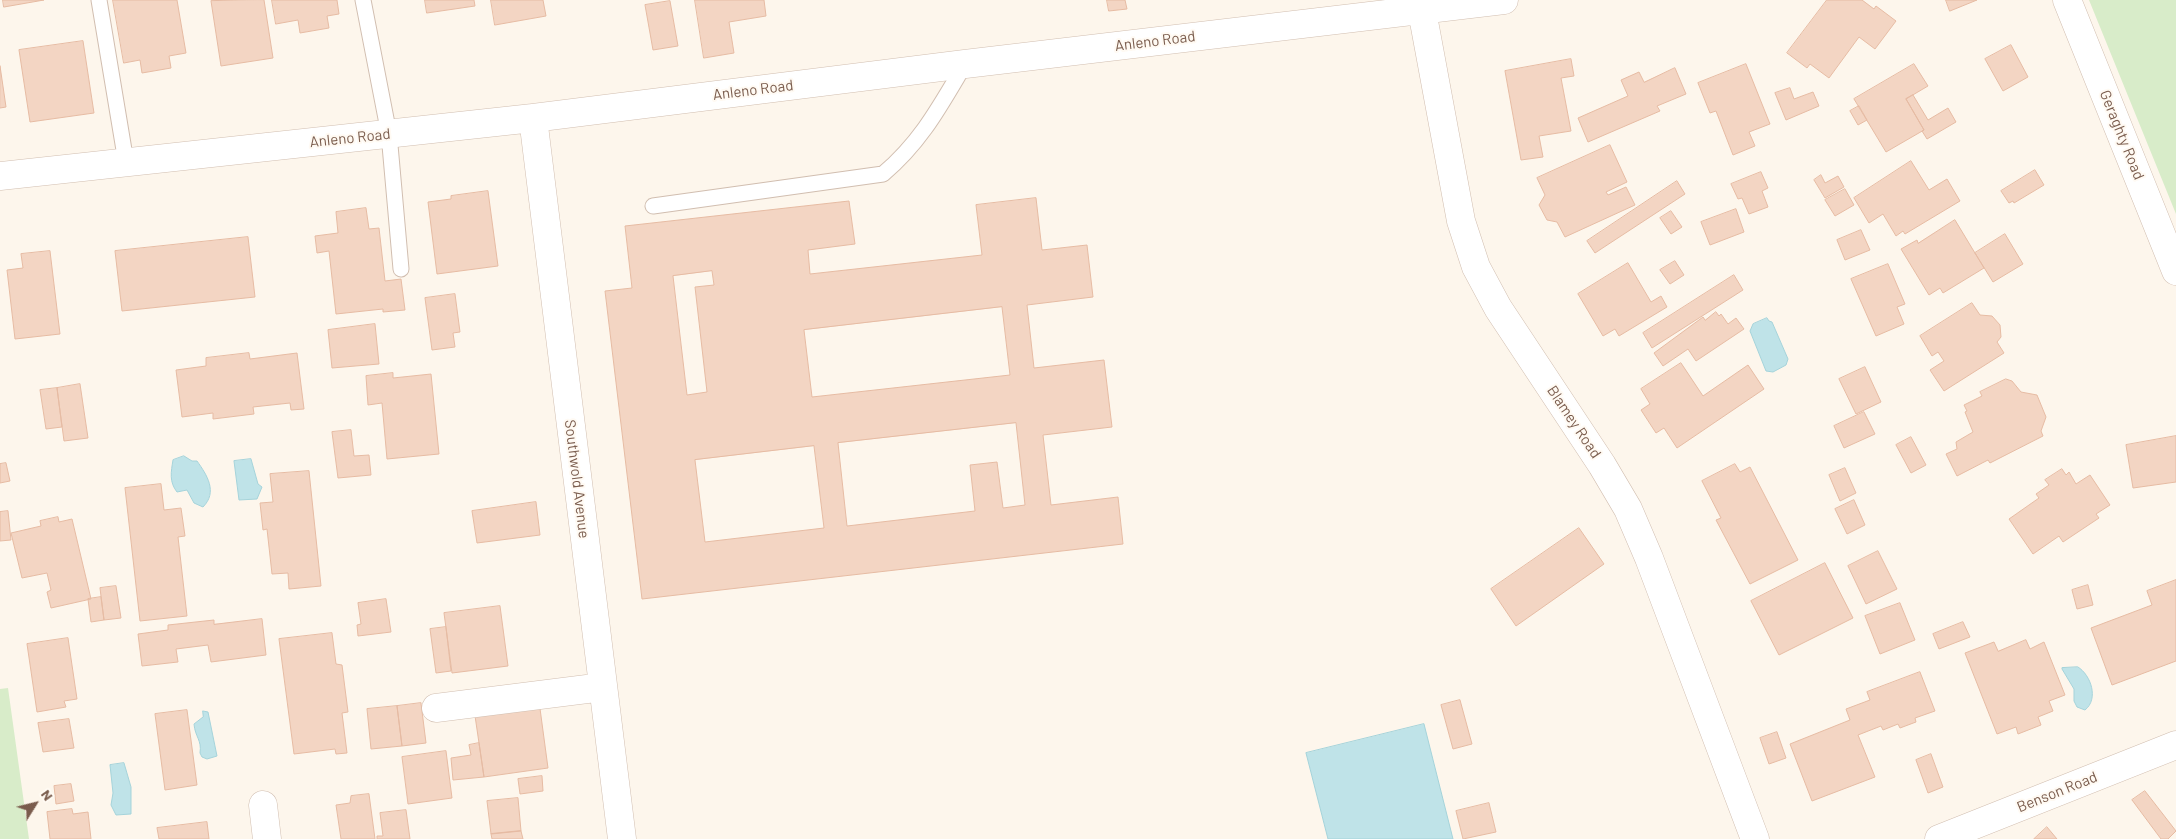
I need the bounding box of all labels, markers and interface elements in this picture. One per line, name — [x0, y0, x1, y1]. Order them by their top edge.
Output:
street label: Anleno Road — [1114, 27, 1196, 55]
street label: Anleno Road — [712, 76, 794, 104]
street label: Geraghty Road — [2096, 88, 2148, 182]
street label: Anleno Road — [309, 125, 391, 151]
street label: Blamey Road — [1543, 382, 1605, 462]
street label: Southwold Avenue — [561, 419, 593, 539]
street label: Benson Road — [2014, 768, 2100, 816]
north arrow — [10, 779, 60, 829]
text: N — [38, 786, 57, 804]

